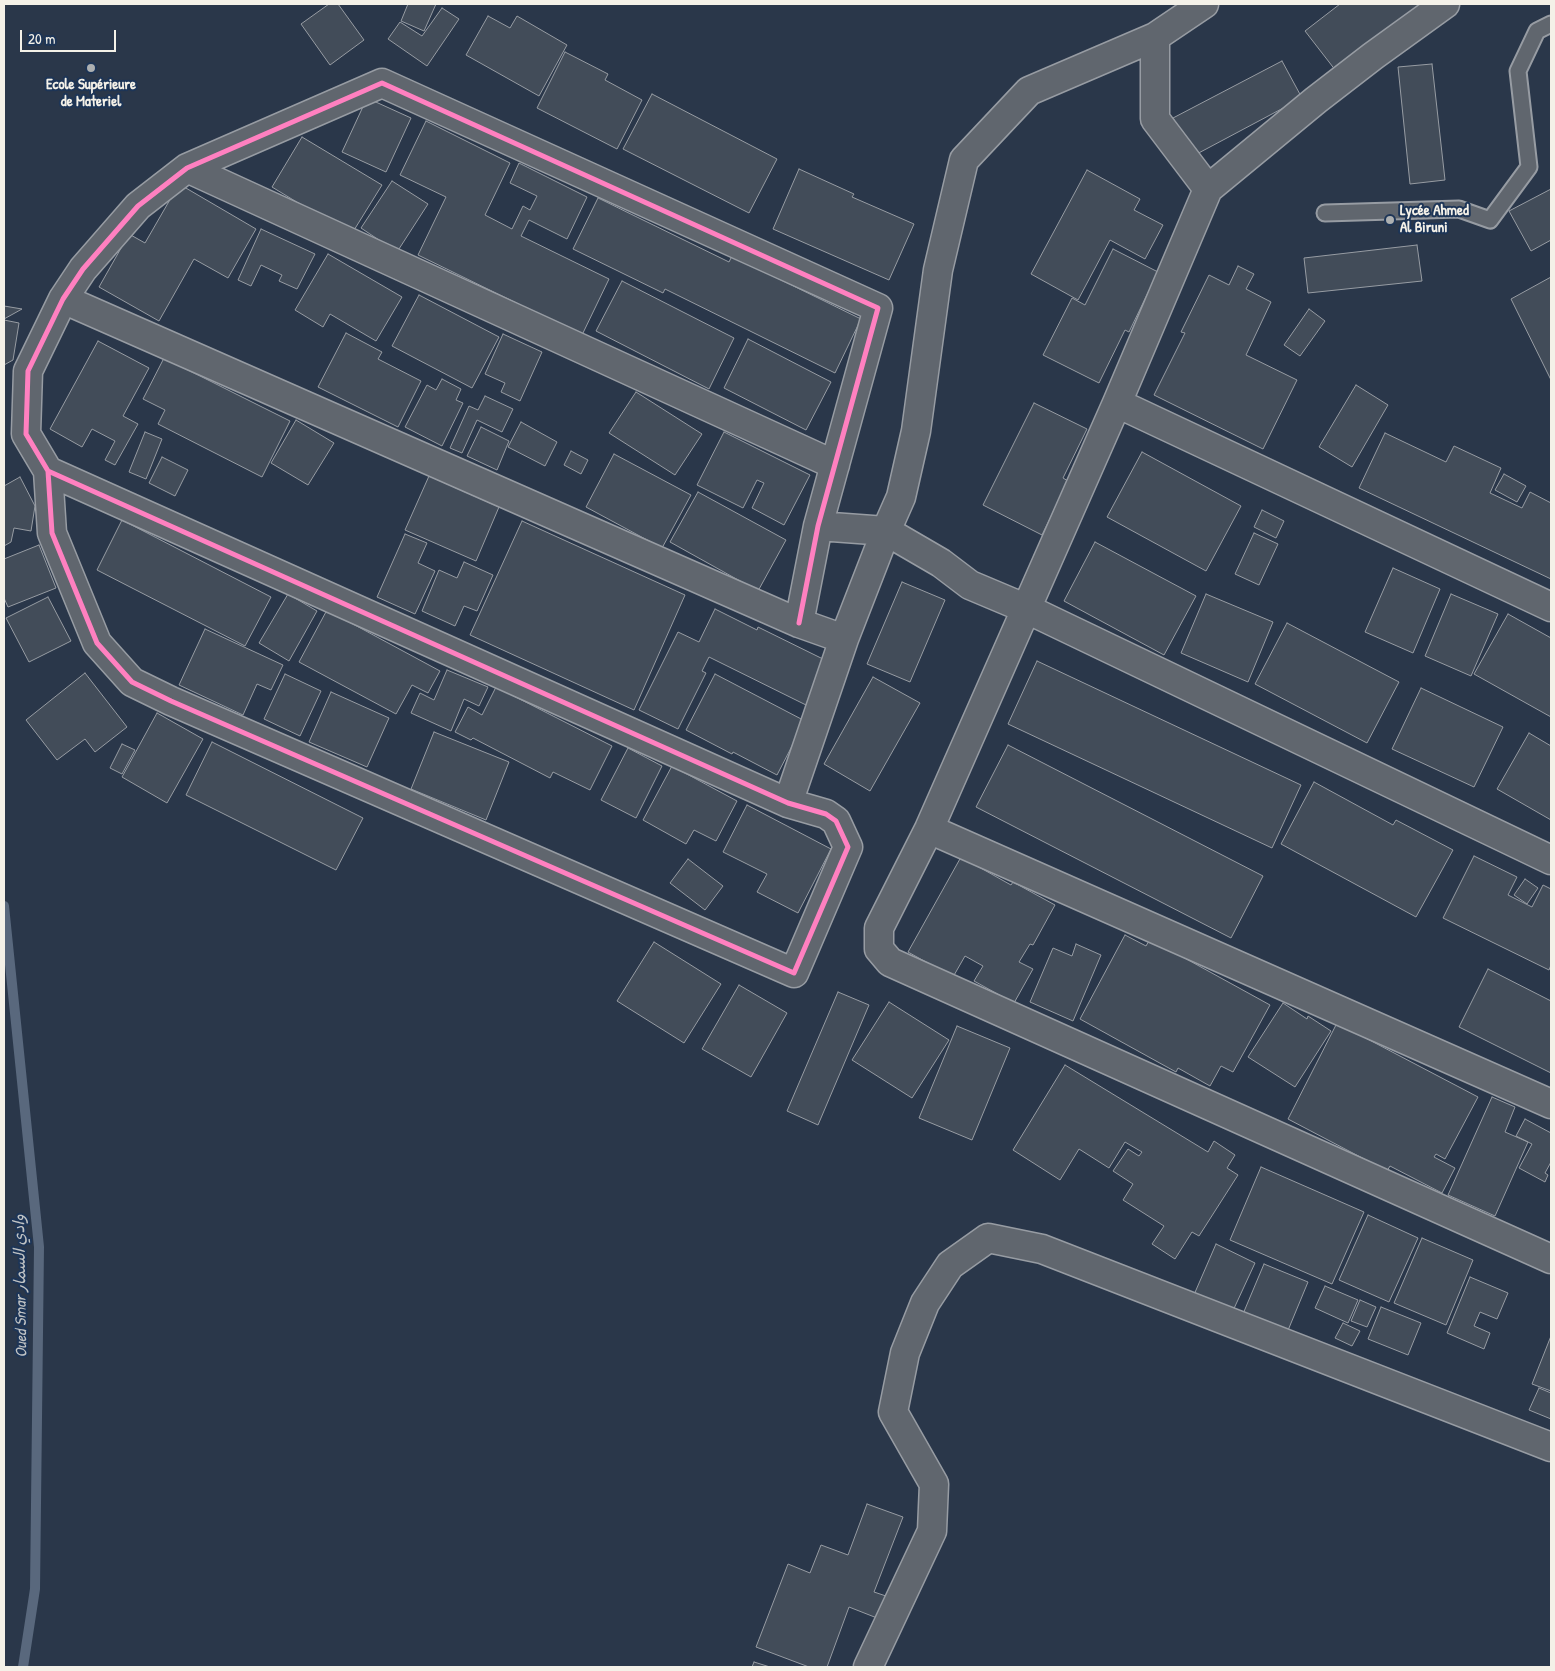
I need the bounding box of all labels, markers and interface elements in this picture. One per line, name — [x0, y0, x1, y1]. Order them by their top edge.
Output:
scale bar — [22, 20, 119, 52]
text: 20 m — [28, 28, 55, 49]
marker: Ecole Supérieure de Materiel — [85, 62, 97, 74]
place label: Ecole Supérieure de Materiel — [46, 76, 136, 111]
place label: Lycée Ahmed Al Biruni — [1400, 202, 1469, 237]
marker: Lycée Ahmed Al Biruni — [1384, 214, 1396, 226]
water label: Oued Smar وادي السمار — [10, 1214, 32, 1358]

